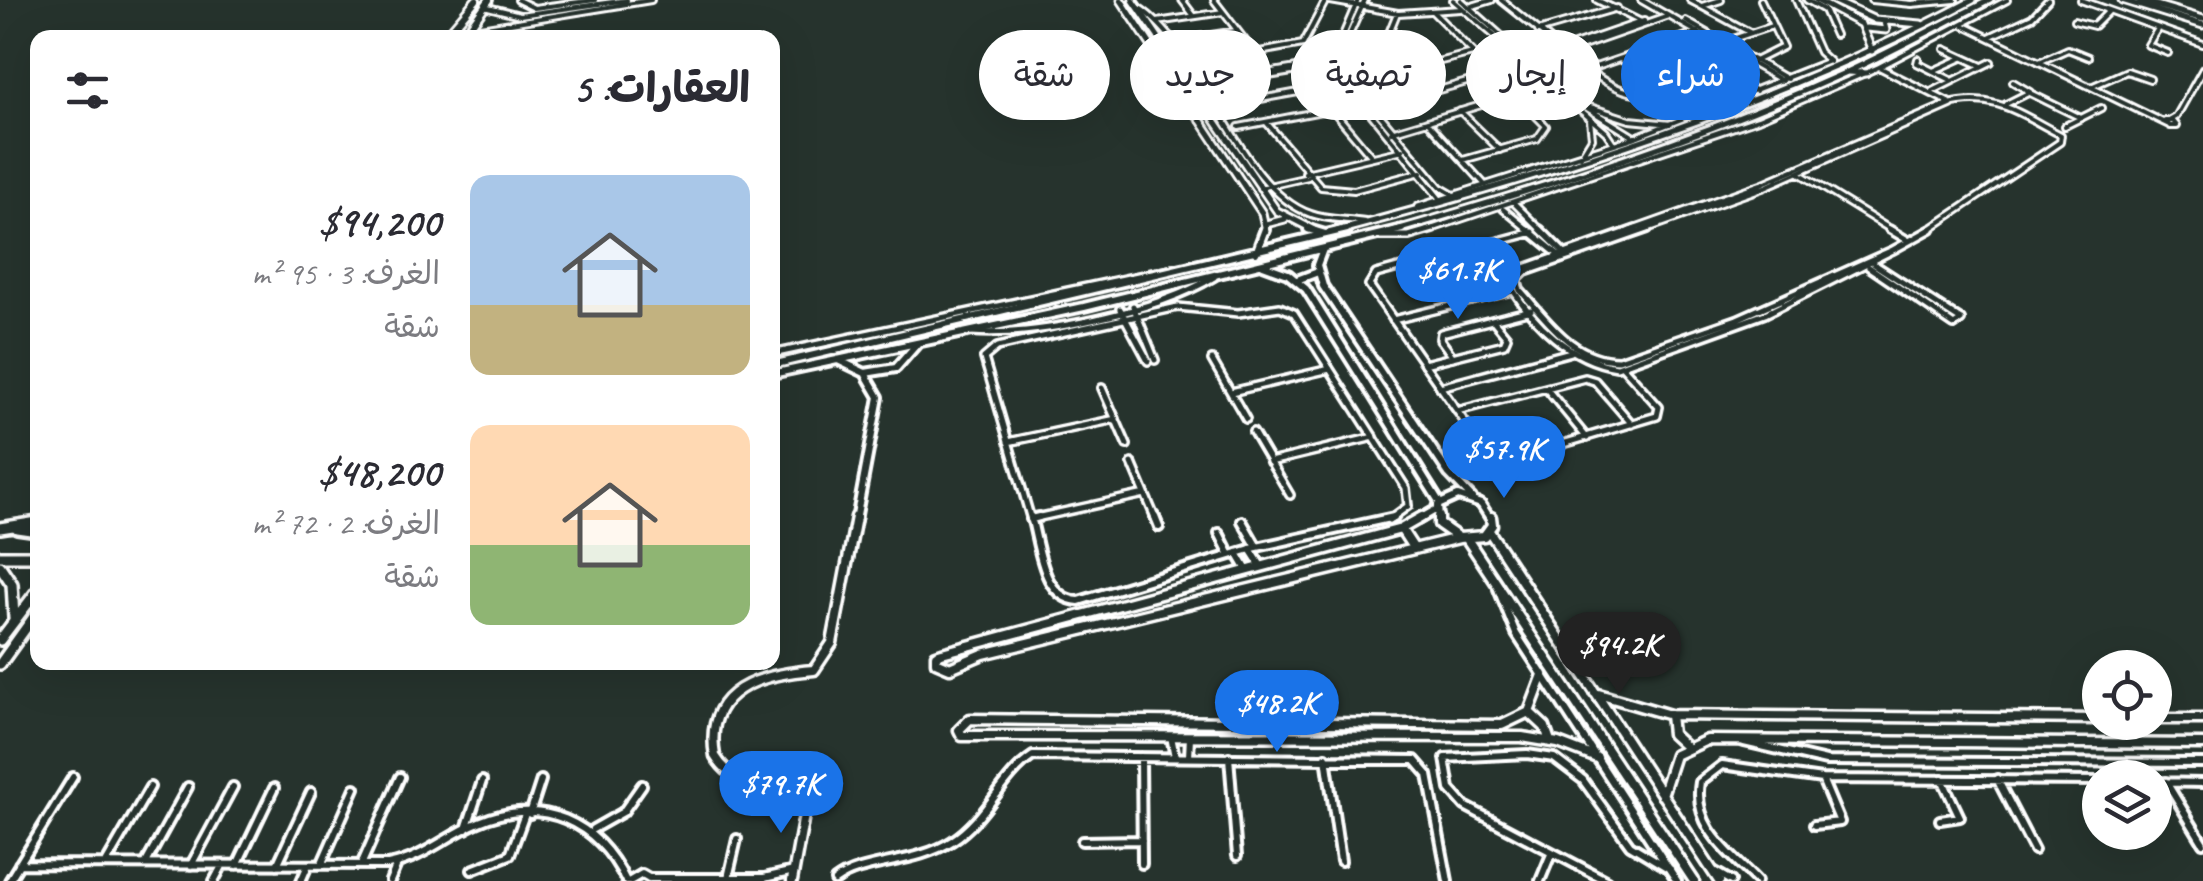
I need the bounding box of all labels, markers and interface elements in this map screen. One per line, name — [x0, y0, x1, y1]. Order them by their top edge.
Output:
chip: شقة — [979, 30, 1110, 120]
chip: جديد — [1130, 30, 1271, 120]
chip: تصفية — [1291, 30, 1446, 120]
chip: إيجار — [1466, 30, 1601, 120]
chip: شراء — [1621, 30, 1760, 120]
text: العقارات: 5 — [573, 62, 750, 115]
icon: filters — [60, 63, 115, 118]
text: $94,200 — [319, 196, 440, 249]
icon: home — [550, 215, 670, 335]
pin: $61.7K — [1377, 237, 1539, 322]
text: $61.7K — [1418, 249, 1498, 290]
text: الغرف: 3 · 95 m² — [252, 253, 440, 294]
text: شقة — [384, 306, 440, 347]
pin: $57.9K — [1423, 416, 1585, 501]
text: $57.9K — [1464, 428, 1544, 469]
text: $48,200 — [318, 446, 440, 499]
icon: home — [550, 465, 670, 585]
text: الغرف: 2 · 72 m² — [252, 503, 440, 544]
text: شقة — [384, 556, 440, 597]
pin: $94.2K — [1538, 612, 1700, 697]
text: $94.2K — [1579, 624, 1659, 665]
map controls — [2082, 650, 2172, 850]
button: locate — [2082, 650, 2172, 740]
pin: $48.2K — [1196, 670, 1358, 755]
text: $48.2K — [1237, 682, 1317, 723]
pin: $79.7K — [700, 751, 862, 836]
button: layers — [2082, 760, 2172, 850]
text: $79.7K — [741, 763, 821, 804]

